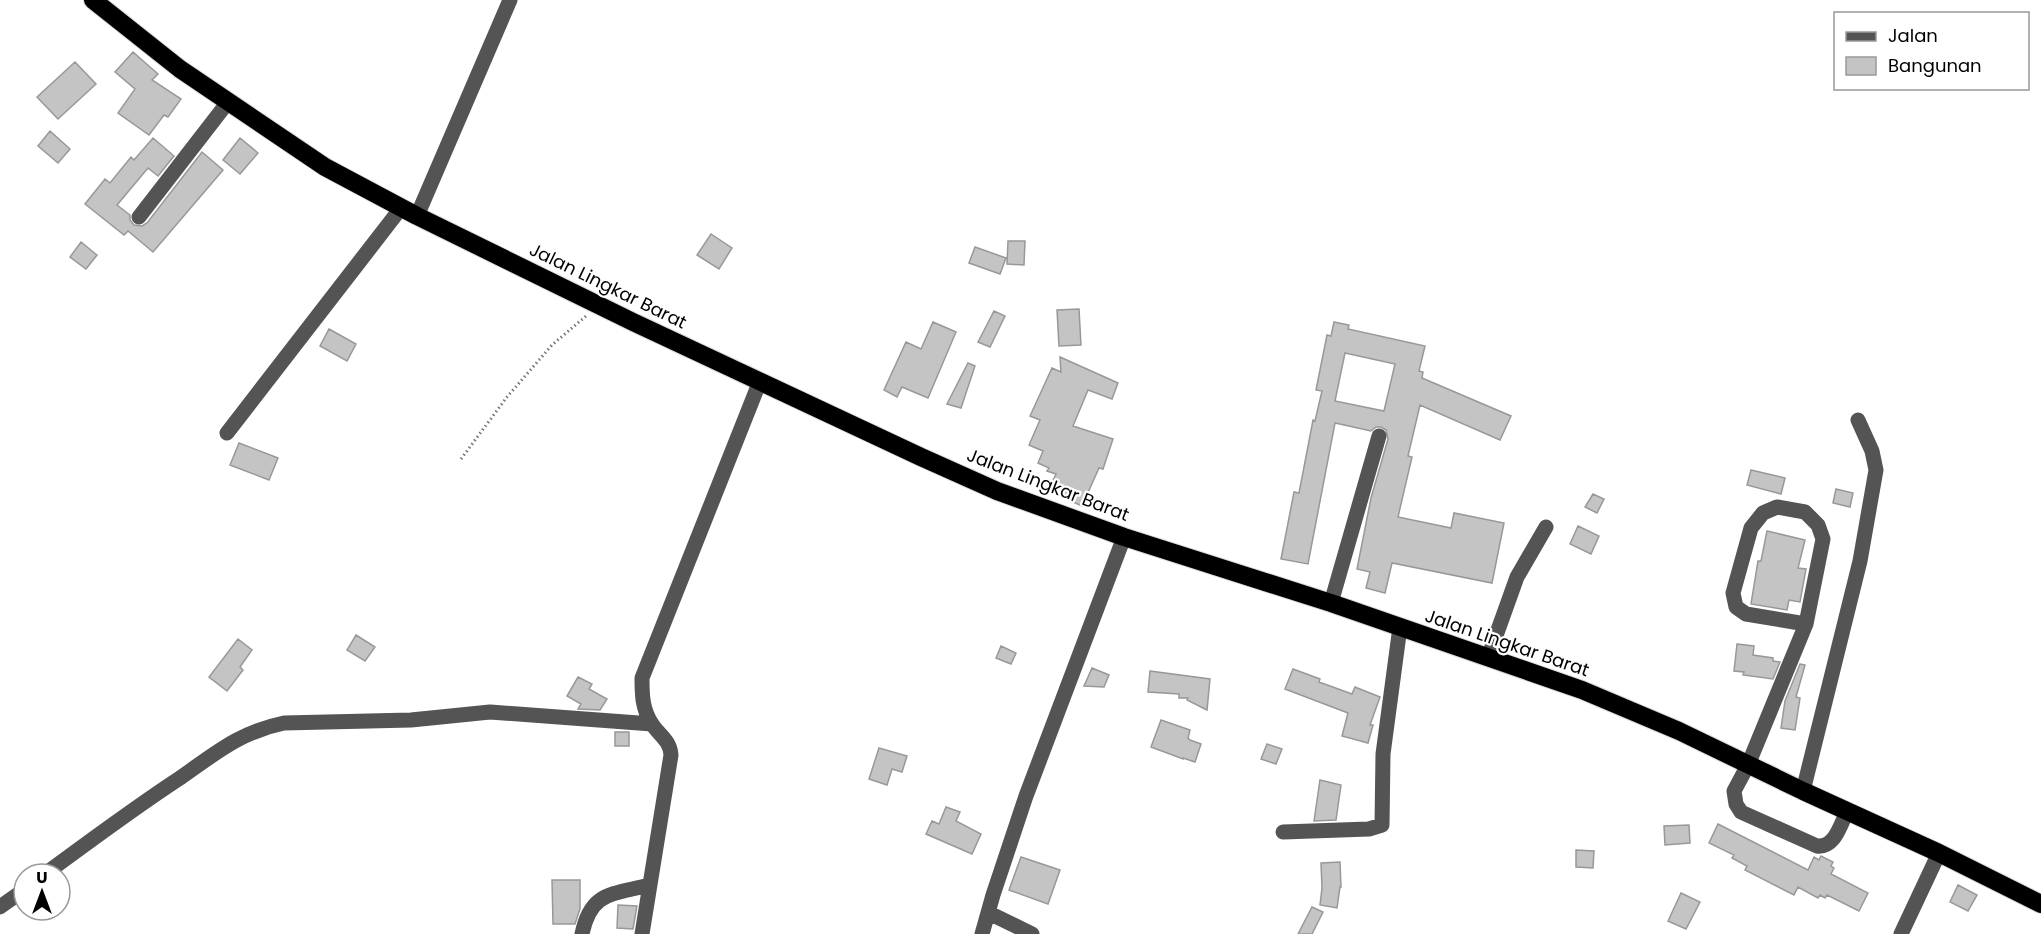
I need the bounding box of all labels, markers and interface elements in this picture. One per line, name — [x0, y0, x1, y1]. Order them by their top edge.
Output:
legend — [1834, 12, 2029, 90]
text: Jalan — [1888, 23, 1938, 48]
text: Bangunan — [1888, 53, 1982, 78]
street label: Jalan Lingkar Barat — [525, 237, 691, 335]
street label: Jalan Lingkar Barat — [963, 442, 1133, 527]
street label: Jalan Lingkar Barat — [1422, 603, 1593, 682]
north arrow — [12, 862, 72, 922]
text: U — [36, 866, 48, 889]

